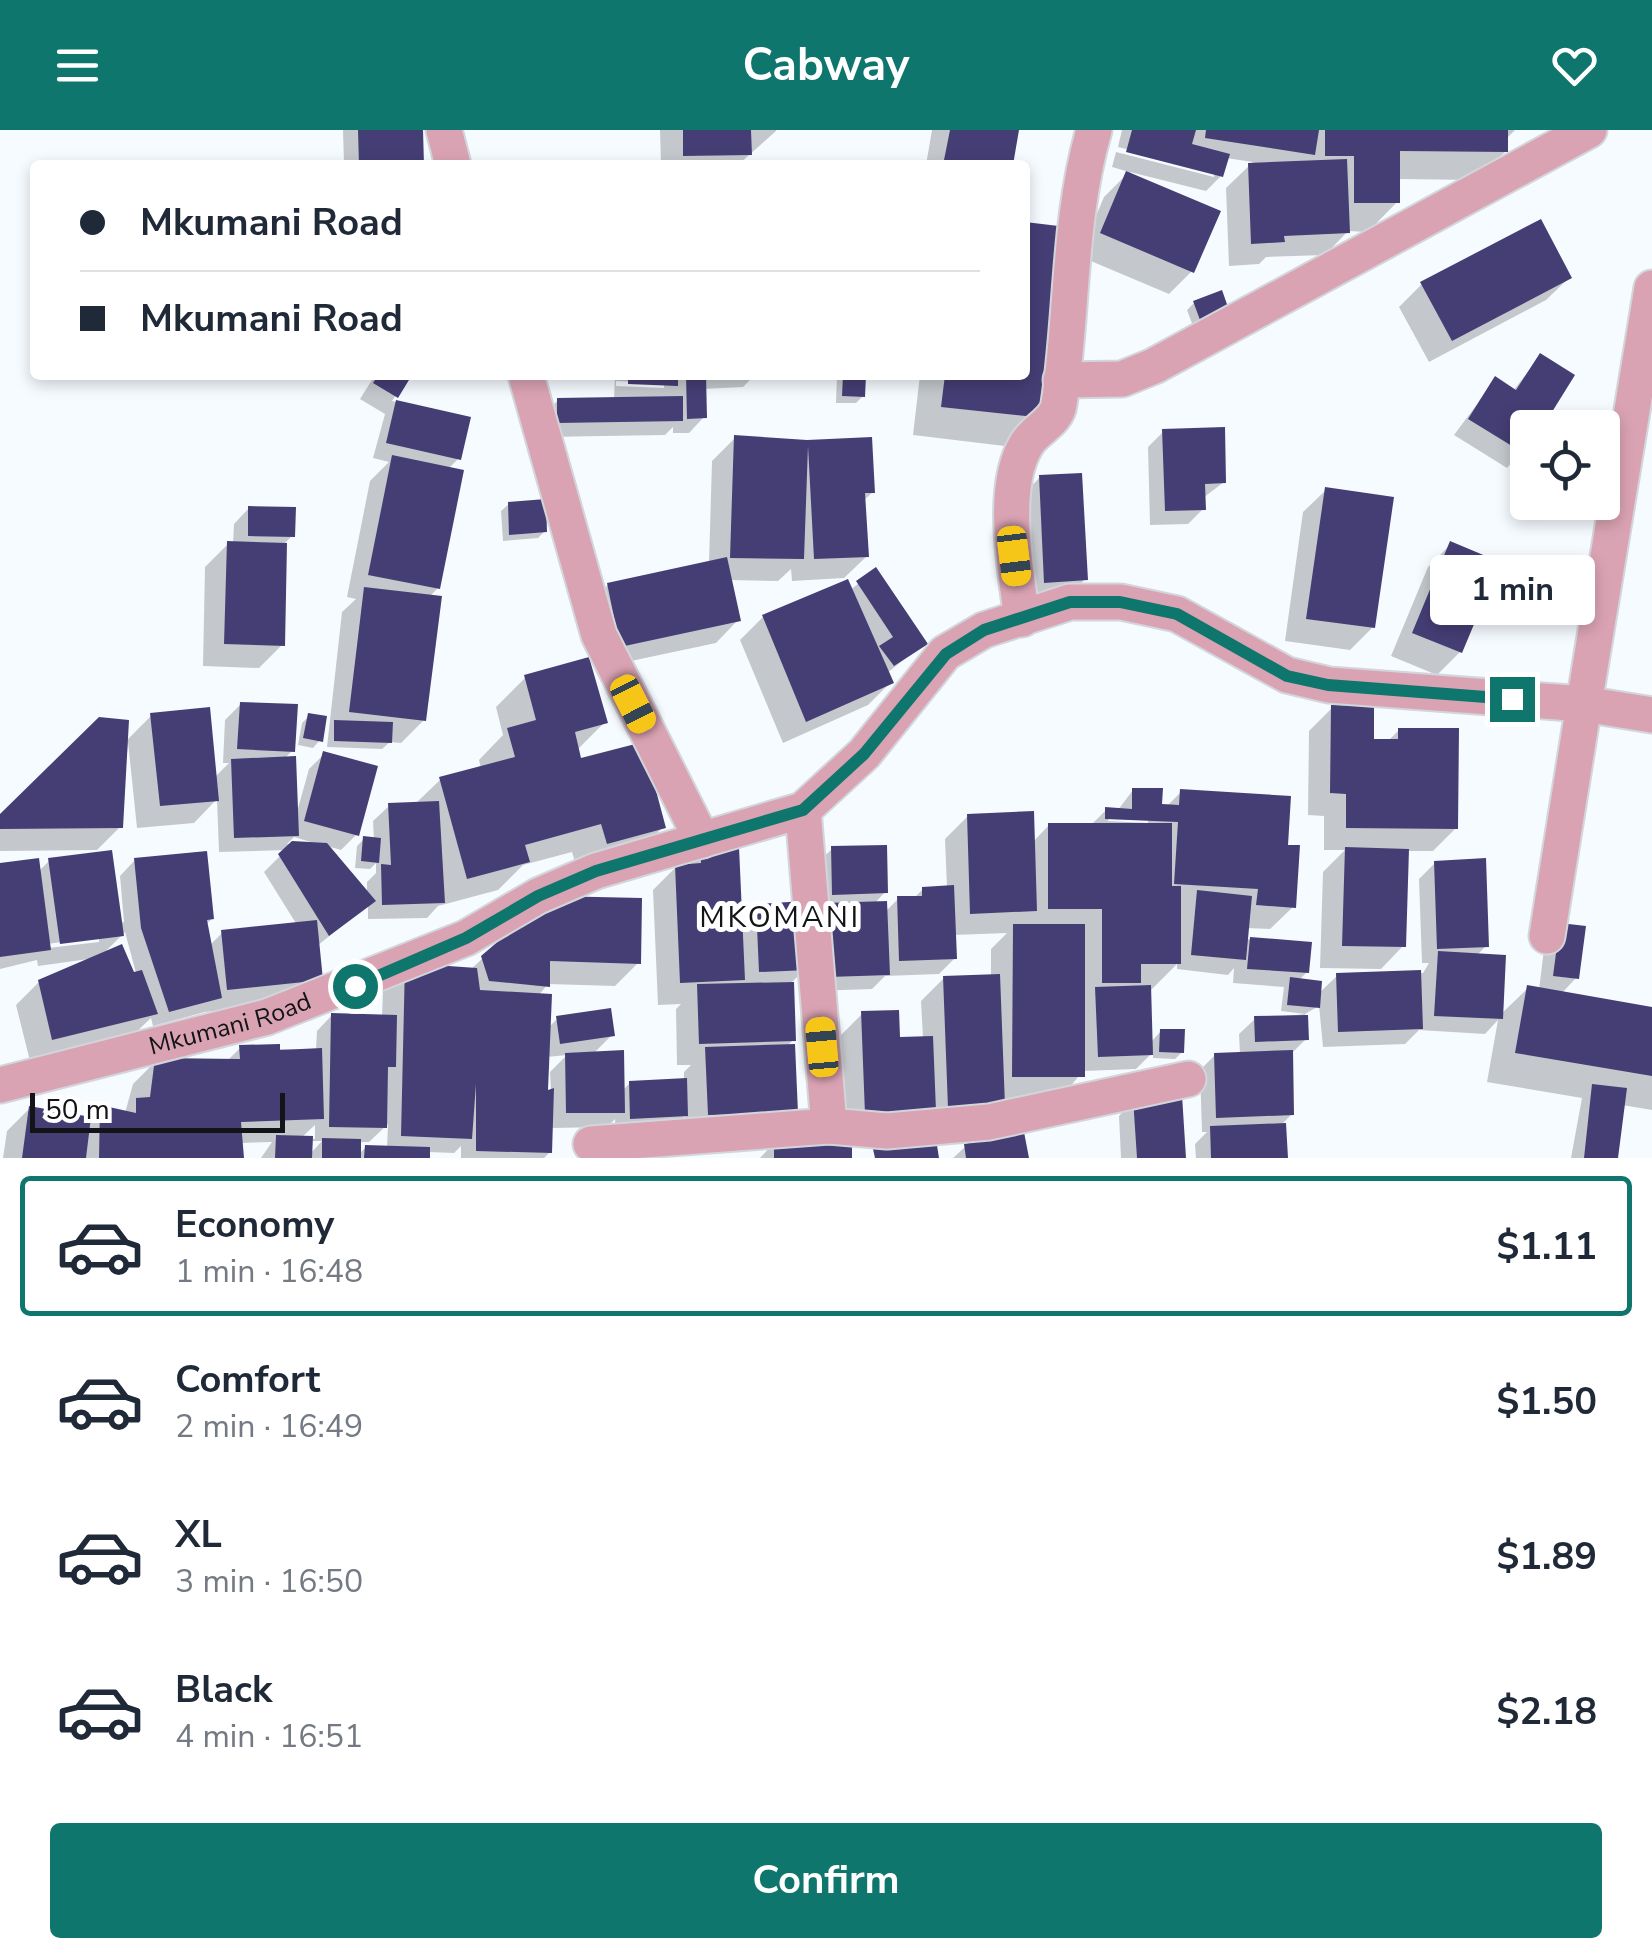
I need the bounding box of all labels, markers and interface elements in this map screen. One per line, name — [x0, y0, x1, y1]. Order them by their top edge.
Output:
text: Cabway — [743, 35, 909, 96]
icon: menu — [50, 38, 105, 93]
icon: heart — [1547, 38, 1602, 93]
text: Mkumani Road — [140, 197, 403, 248]
text: Mkumani Road — [140, 293, 403, 344]
map controls — [1510, 410, 1620, 520]
button: locate — [1510, 410, 1620, 520]
car — [995, 524, 1033, 588]
callout: 1 min — [1430, 554, 1594, 624]
text: 1 min — [1471, 568, 1554, 611]
car — [606, 670, 660, 738]
route end — [1490, 677, 1535, 722]
district label: MKOMANI — [699, 897, 861, 938]
route start — [333, 964, 378, 1009]
street label: Mkumani Road — [145, 984, 316, 1063]
car — [804, 1016, 840, 1078]
scale bar — [30, 1088, 285, 1133]
text: 50 m — [45, 1091, 110, 1129]
text: Economy — [175, 1199, 334, 1250]
icon: car — [55, 1201, 145, 1291]
text: $1.11 — [1496, 1221, 1597, 1272]
text: 1 min · 16:48 — [175, 1250, 363, 1293]
text: Comfort — [175, 1354, 320, 1405]
icon: car — [55, 1356, 145, 1446]
text: $1.50 — [1496, 1376, 1597, 1427]
text: 2 min · 16:49 — [175, 1405, 363, 1448]
text: XL — [175, 1509, 222, 1560]
icon: car — [55, 1511, 145, 1601]
text: $1.89 — [1496, 1531, 1597, 1582]
text: 3 min · 16:50 — [175, 1560, 363, 1603]
text: Black — [175, 1664, 272, 1715]
icon: car — [55, 1666, 145, 1756]
text: $2.18 — [1496, 1686, 1597, 1737]
text: 4 min · 16:51 — [175, 1715, 363, 1758]
button: Confirm — [50, 1823, 1602, 1938]

